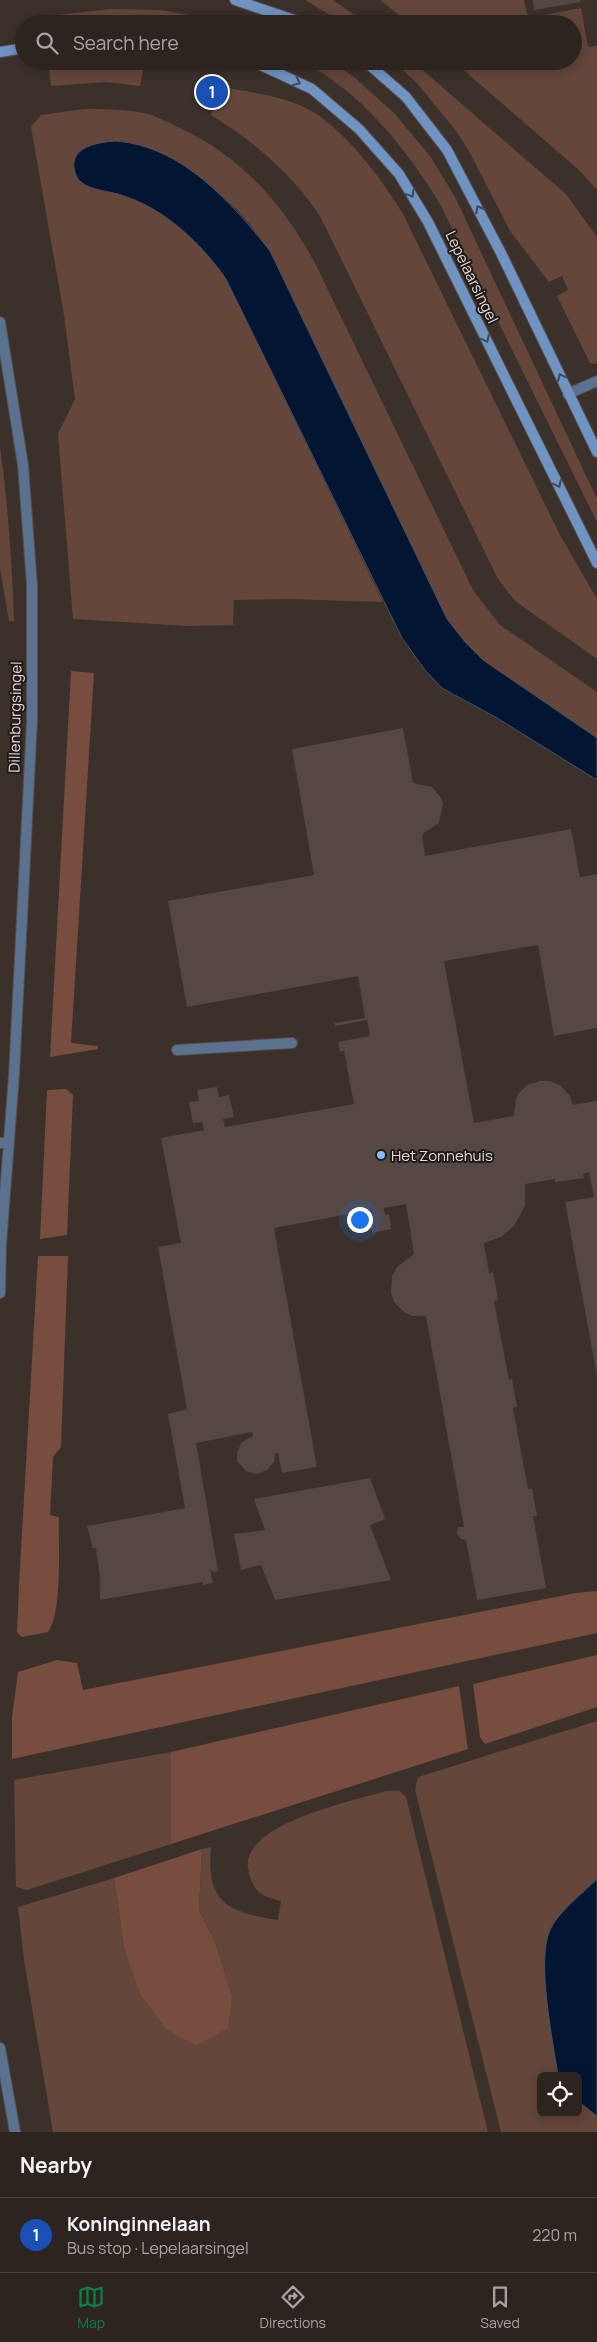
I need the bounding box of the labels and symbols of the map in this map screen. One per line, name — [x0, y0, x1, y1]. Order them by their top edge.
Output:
pin: 1 — [196, 73, 228, 111]
one-way arrow — [291, 76, 300, 86]
one-way arrow — [405, 189, 415, 198]
one-way arrow — [475, 206, 485, 215]
street label: Lepelaarsingel — [441, 227, 503, 327]
one-way arrow — [479, 333, 489, 342]
one-way arrow — [556, 373, 567, 382]
one-way arrow — [551, 479, 562, 488]
street label: Dillenburgsingel — [4, 661, 26, 773]
place label: Het Zonnehuis — [391, 1145, 493, 1166]
marker: Het Zonnehuis — [375, 1149, 387, 1161]
your location — [347, 1207, 373, 1233]

